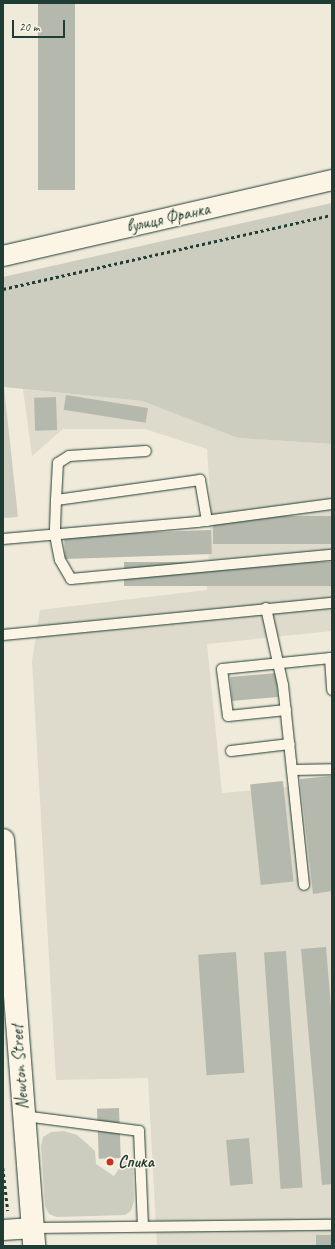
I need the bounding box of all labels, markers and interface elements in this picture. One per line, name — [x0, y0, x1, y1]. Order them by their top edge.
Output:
scale bar — [14, 12, 67, 38]
text: 20 m — [19, 19, 39, 35]
street label: вулиця Франка — [124, 199, 212, 237]
street label: Newton Street — [7, 1024, 33, 1110]
place label: Спика — [118, 1152, 154, 1172]
marker: Спика — [105, 1157, 115, 1167]

